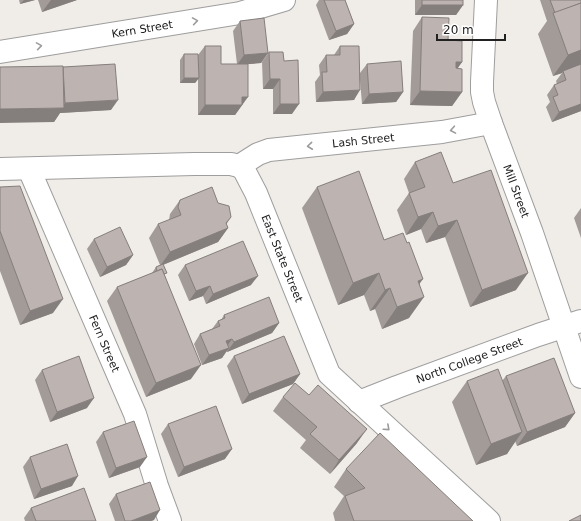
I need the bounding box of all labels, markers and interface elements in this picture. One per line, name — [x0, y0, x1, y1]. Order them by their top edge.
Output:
scale bar — [437, 16, 505, 42]
street label: Kern Street — [111, 17, 174, 40]
one-way arrow — [192, 17, 198, 26]
text: 20 m — [443, 23, 474, 37]
one-way arrow — [35, 42, 42, 51]
one-way arrow — [450, 125, 456, 134]
street label: Lash Street — [332, 130, 396, 150]
one-way arrow — [306, 141, 313, 150]
street label: Mill Street — [501, 163, 532, 220]
street label: East State Street — [259, 212, 306, 305]
street label: Fern Street — [86, 313, 123, 374]
street label: North College Street — [414, 335, 525, 386]
one-way arrow — [383, 423, 390, 430]

